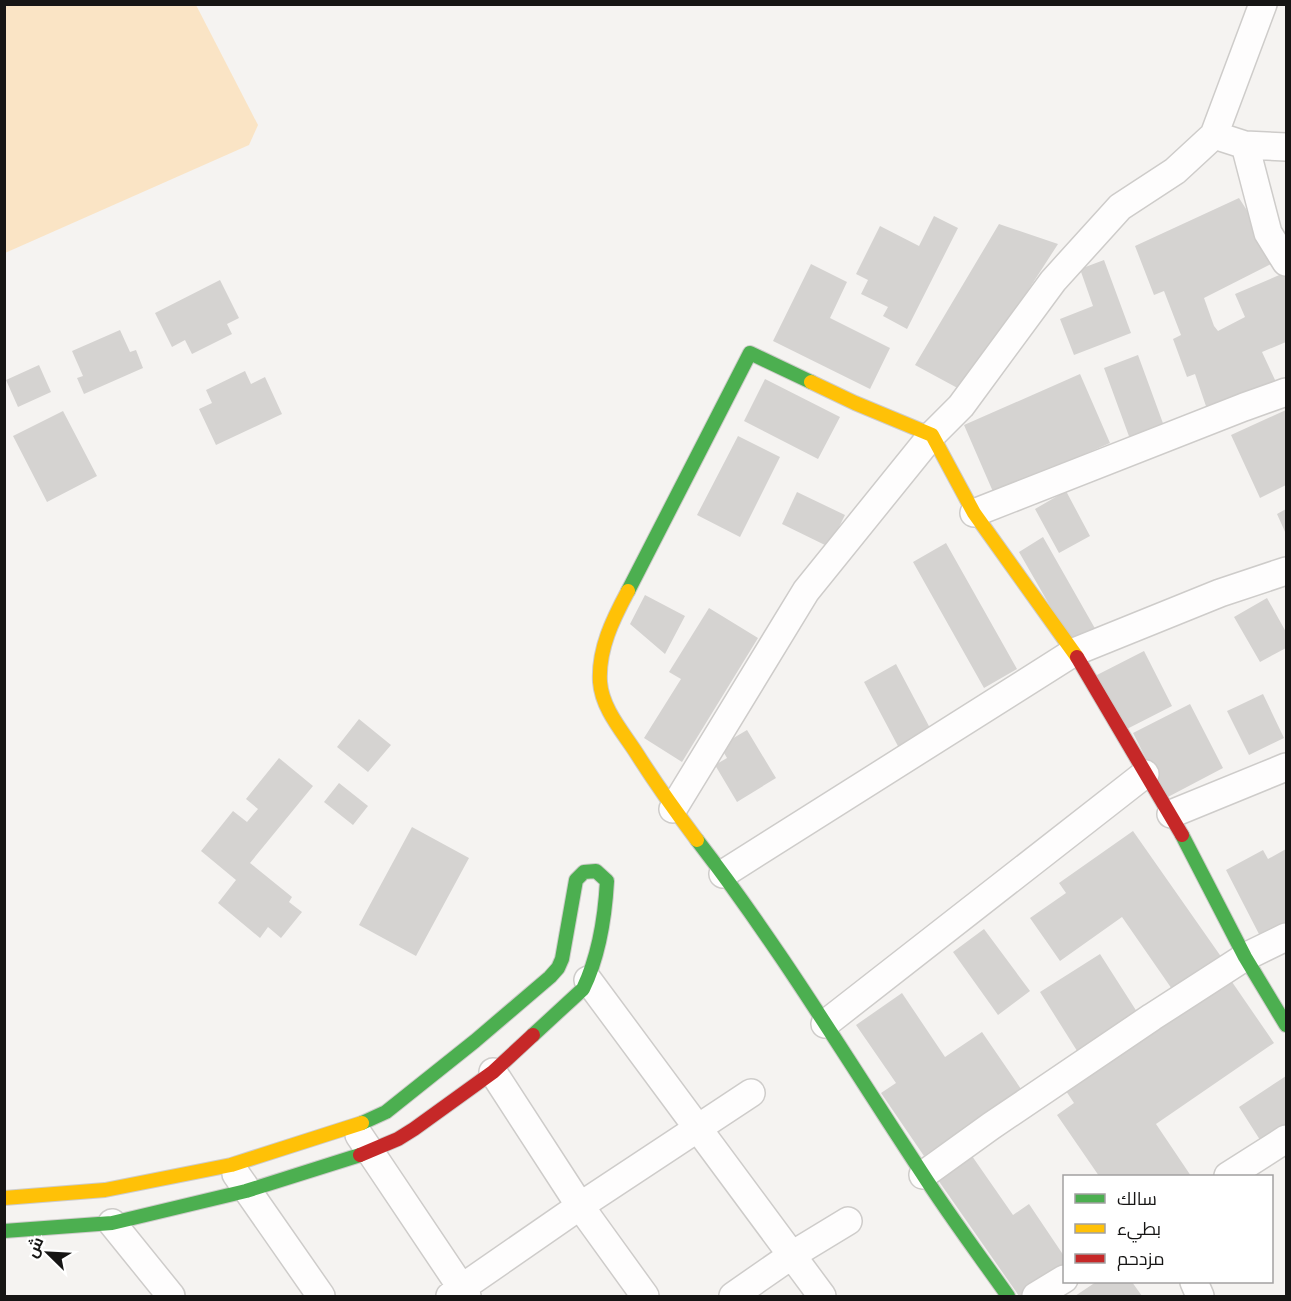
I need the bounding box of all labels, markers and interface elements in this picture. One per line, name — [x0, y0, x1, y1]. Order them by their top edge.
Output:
legend — [1063, 1175, 1273, 1283]
text: سالك — [1117, 1187, 1157, 1211]
text: بطيء — [1117, 1217, 1161, 1243]
north arrow — [18, 1223, 78, 1283]
text: ش — [21, 1233, 49, 1261]
text: مزدحم — [1117, 1247, 1165, 1271]

